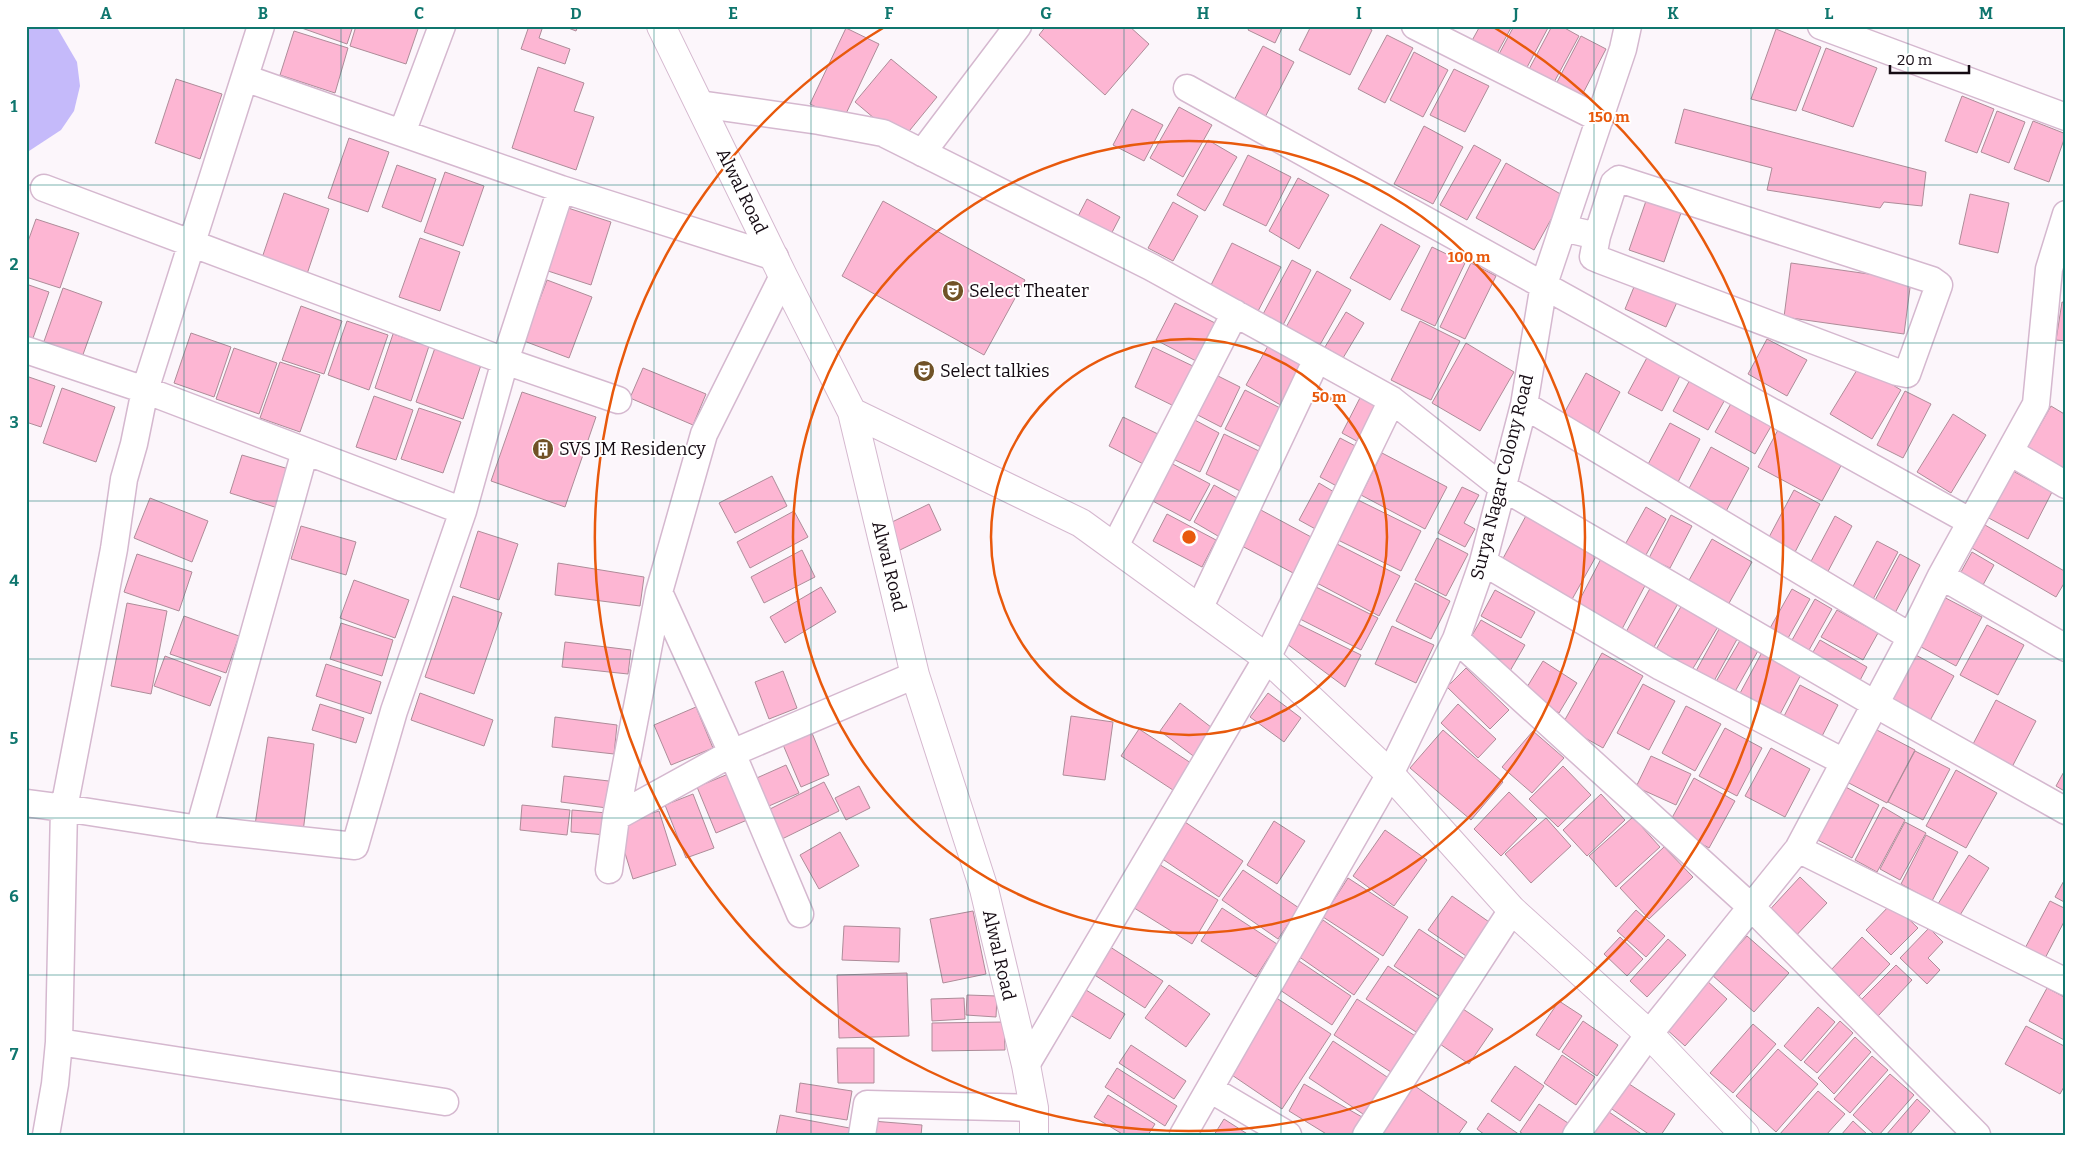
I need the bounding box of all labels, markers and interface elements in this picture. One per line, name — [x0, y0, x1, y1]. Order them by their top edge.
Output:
text: A — [100, 4, 112, 23]
text: B — [258, 4, 268, 23]
text: C — [414, 4, 424, 23]
text: D — [570, 4, 582, 23]
text: E — [728, 4, 738, 23]
text: F — [885, 4, 894, 23]
text: G — [1040, 4, 1052, 23]
text: H — [1197, 4, 1210, 23]
text: I — [1356, 4, 1362, 23]
text: J — [1512, 4, 1519, 23]
text: K — [1667, 4, 1679, 23]
text: L — [1825, 4, 1834, 23]
text: M — [1979, 4, 1993, 23]
scale bar — [1890, 42, 1968, 74]
text: 20 m — [1897, 51, 1933, 69]
text: 1 — [11, 97, 18, 116]
text: 150 m — [1588, 108, 1630, 126]
street label: Alwal Road — [712, 145, 772, 238]
text: 100 m — [1448, 248, 1491, 266]
text: 2 — [9, 255, 19, 274]
theatre icon: Select Theater — [941, 279, 965, 303]
place label: Select Theater — [969, 280, 1089, 302]
theatre icon: Select talkies — [912, 359, 936, 383]
place label: Select talkies — [940, 360, 1050, 382]
street label: Surya Nagar Colony Road — [1466, 372, 1538, 582]
text: 50 m — [1312, 388, 1347, 406]
text: 3 — [9, 413, 19, 432]
building icon: SVS JM Residency — [531, 437, 555, 461]
place label: SVS JM Residency — [559, 438, 706, 460]
street label: Alwal Road — [867, 519, 911, 614]
centre of rings — [1180, 528, 1198, 546]
text: 4 — [9, 571, 19, 590]
text: 5 — [10, 729, 19, 748]
text: 6 — [9, 887, 19, 906]
street label: Alwal Road — [978, 908, 1020, 1003]
text: 7 — [10, 1045, 19, 1064]

